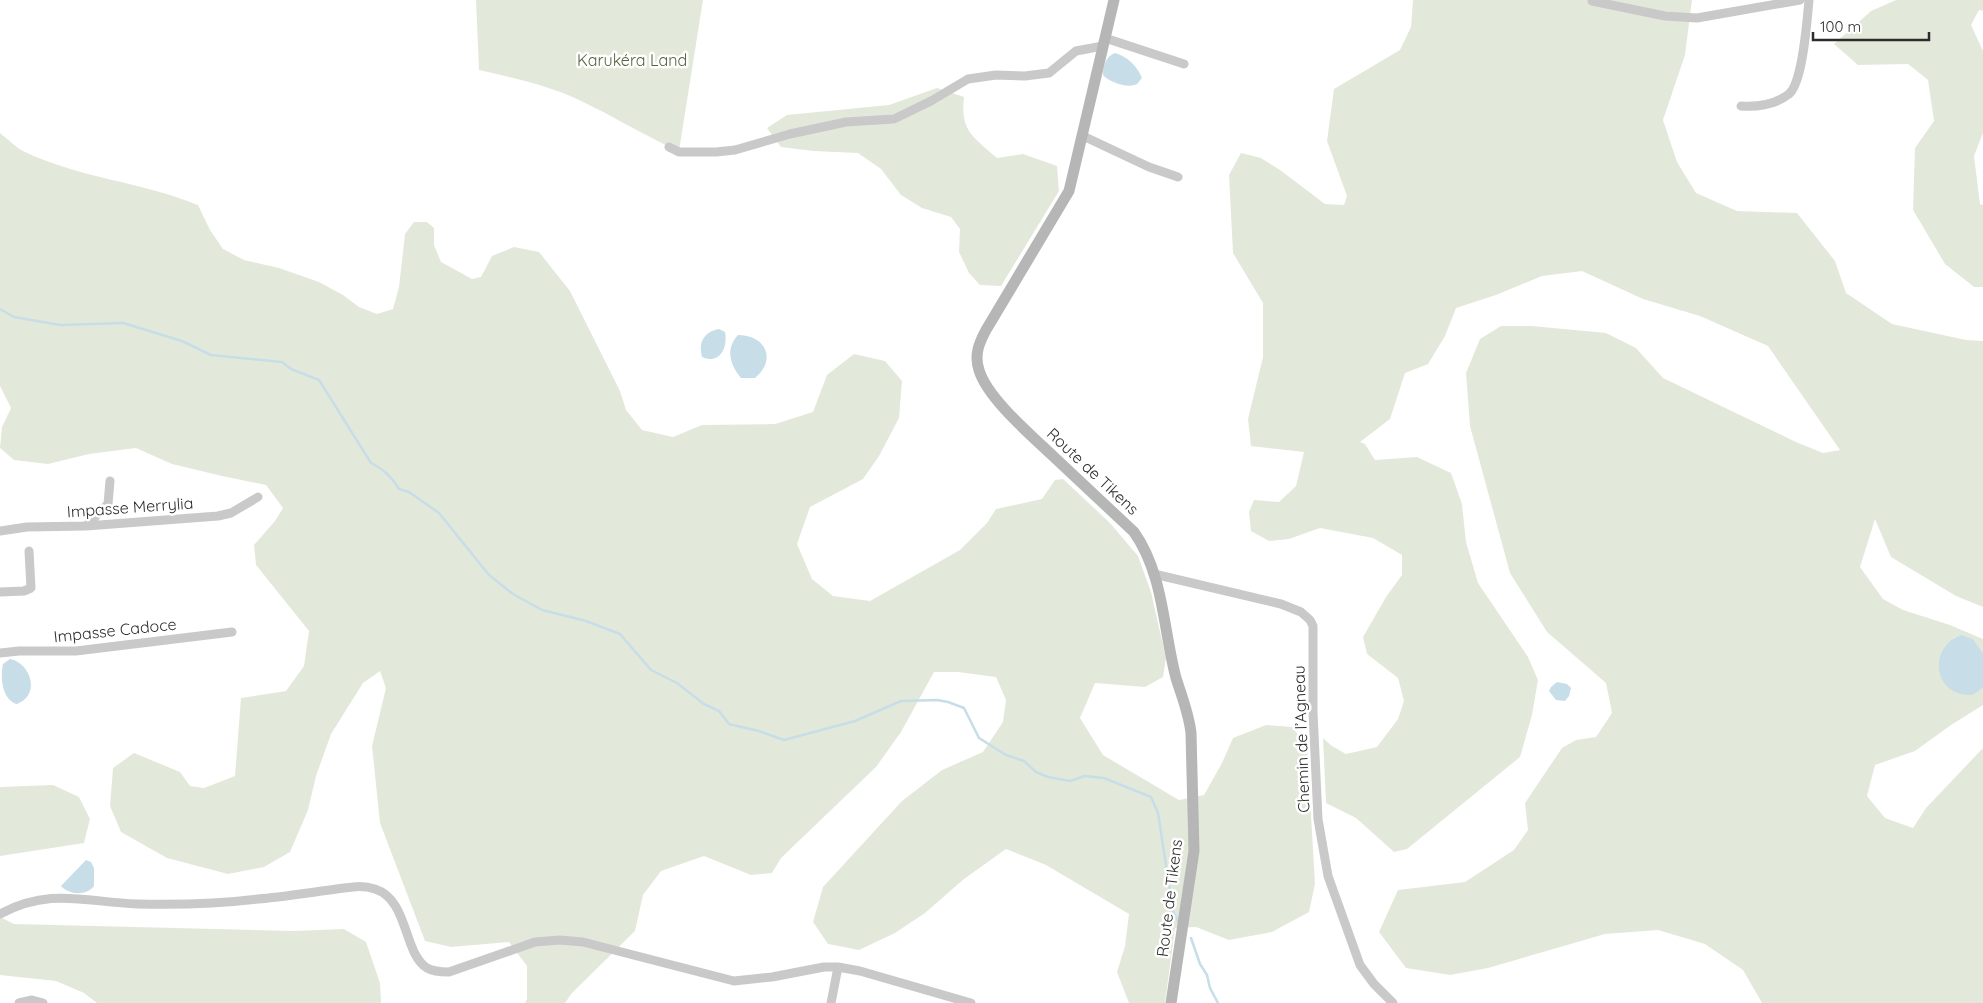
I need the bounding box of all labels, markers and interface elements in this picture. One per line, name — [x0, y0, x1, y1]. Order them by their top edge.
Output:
scale bar — [1813, 10, 1929, 42]
text: 100 m — [1820, 17, 1861, 36]
park label: Karukéra Land — [577, 50, 687, 70]
street label: Route de Tikens — [1043, 423, 1143, 519]
street label: Impasse Merrylia — [66, 493, 194, 521]
street label: Impasse Cadoce — [53, 614, 177, 646]
street label: Chemin de l’Agneau — [1288, 665, 1314, 813]
street label: Route de Tikens — [1152, 838, 1186, 958]

